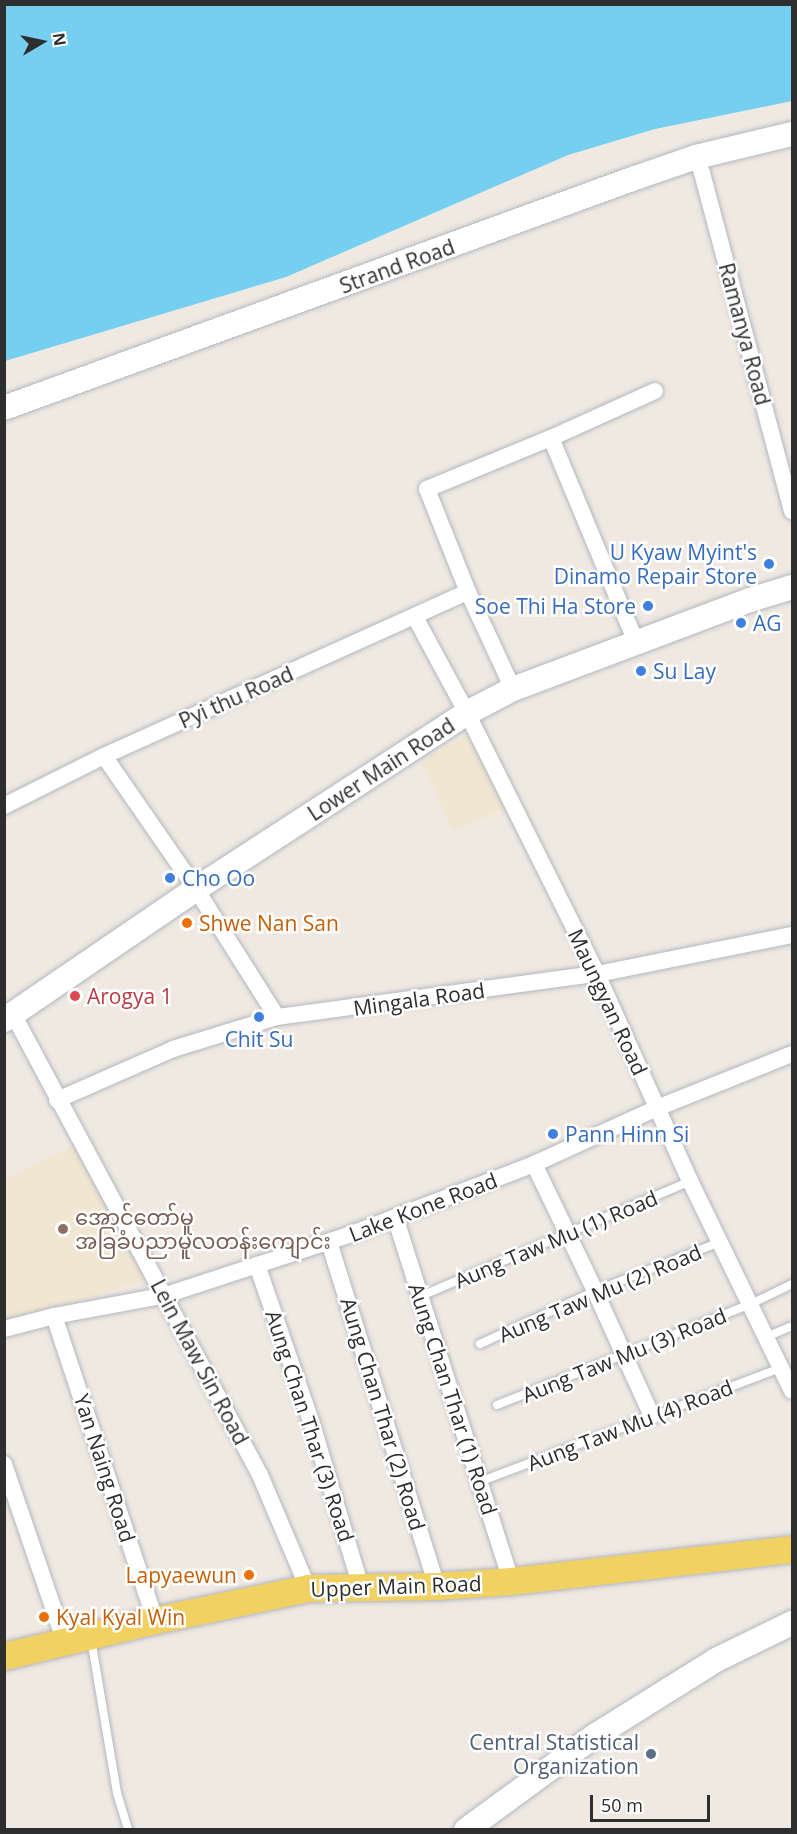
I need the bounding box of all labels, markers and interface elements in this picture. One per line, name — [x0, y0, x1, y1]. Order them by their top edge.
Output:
north arrow — [12, 12, 72, 72]
text: N — [48, 31, 72, 47]
street label: Strand Road — [336, 234, 458, 298]
street label: Ramanya Road — [714, 260, 776, 408]
place label: U Kyaw Myint's Dinamo Repair Store — [554, 539, 757, 589]
marker: U Kyaw Myint's Dinamo Repair Store — [762, 557, 776, 571]
place label: Soe Thi Ha Store — [475, 593, 636, 619]
marker: Soe Thi Ha Store — [641, 599, 655, 613]
place label: AG — [753, 610, 782, 636]
marker: AG — [734, 616, 748, 630]
place label: Su Lay — [653, 658, 716, 684]
street label: Pyi thu Road — [175, 661, 297, 733]
marker: Su Lay — [634, 664, 648, 678]
street label: Lower Main Road — [303, 712, 459, 826]
place label: Cho Oo — [182, 865, 255, 891]
marker: Cho Oo — [163, 871, 177, 885]
place label: Shwe Nan San — [199, 910, 339, 936]
marker: Shwe Nan San — [180, 916, 194, 930]
street label: Maungyan Road — [563, 925, 653, 1079]
street label: Mingala Road — [352, 977, 486, 1021]
place label: Arogya 1 — [87, 983, 173, 1009]
marker: Arogya 1 — [68, 989, 82, 1003]
marker: Chit Su — [252, 1010, 266, 1024]
place label: Chit Su — [225, 1026, 293, 1052]
place label: Pann Hinn Si — [565, 1121, 689, 1147]
marker: Pann Hinn Si — [546, 1127, 560, 1141]
street label: Lake Kone Road — [345, 1167, 501, 1247]
street label: Aung Taw Mu (1) Road — [451, 1185, 661, 1293]
place label: အောင်တော်မူ အခြခံပညာမူလတန်းကျောင်း — [75, 1204, 331, 1254]
marker: အောင်တော်မူ အခြခံပညာမူလတန်းကျောင်း — [56, 1222, 70, 1236]
street label: Aung Taw Mu (2) Road — [495, 1239, 705, 1347]
street label: Lein Maw Sin Road — [146, 1275, 254, 1449]
street label: Aung Chan Thar (1) Road — [404, 1280, 502, 1518]
street label: Aung Chan Thar (2) Road — [336, 1295, 430, 1533]
street label: Aung Taw Mu (3) Road — [518, 1302, 730, 1408]
street label: Aung Chan Thar (3) Road — [261, 1307, 359, 1545]
street label: Aung Taw Mu (4) Road — [524, 1374, 736, 1476]
street label: Yan Naing Road — [69, 1391, 141, 1545]
place label: Lapyaewun — [126, 1562, 237, 1588]
marker: Lapyaewun — [242, 1568, 256, 1582]
street label: Upper Main Road — [310, 1570, 482, 1602]
place label: Kyal Kyal Win — [56, 1604, 185, 1630]
marker: Kyal Kyal Win — [37, 1610, 51, 1624]
place label: Central Statistical Organization — [469, 1729, 639, 1779]
marker: Central Statistical Organization — [644, 1747, 658, 1761]
scale bar — [593, 1783, 713, 1821]
text: 50 m — [601, 1793, 643, 1817]

